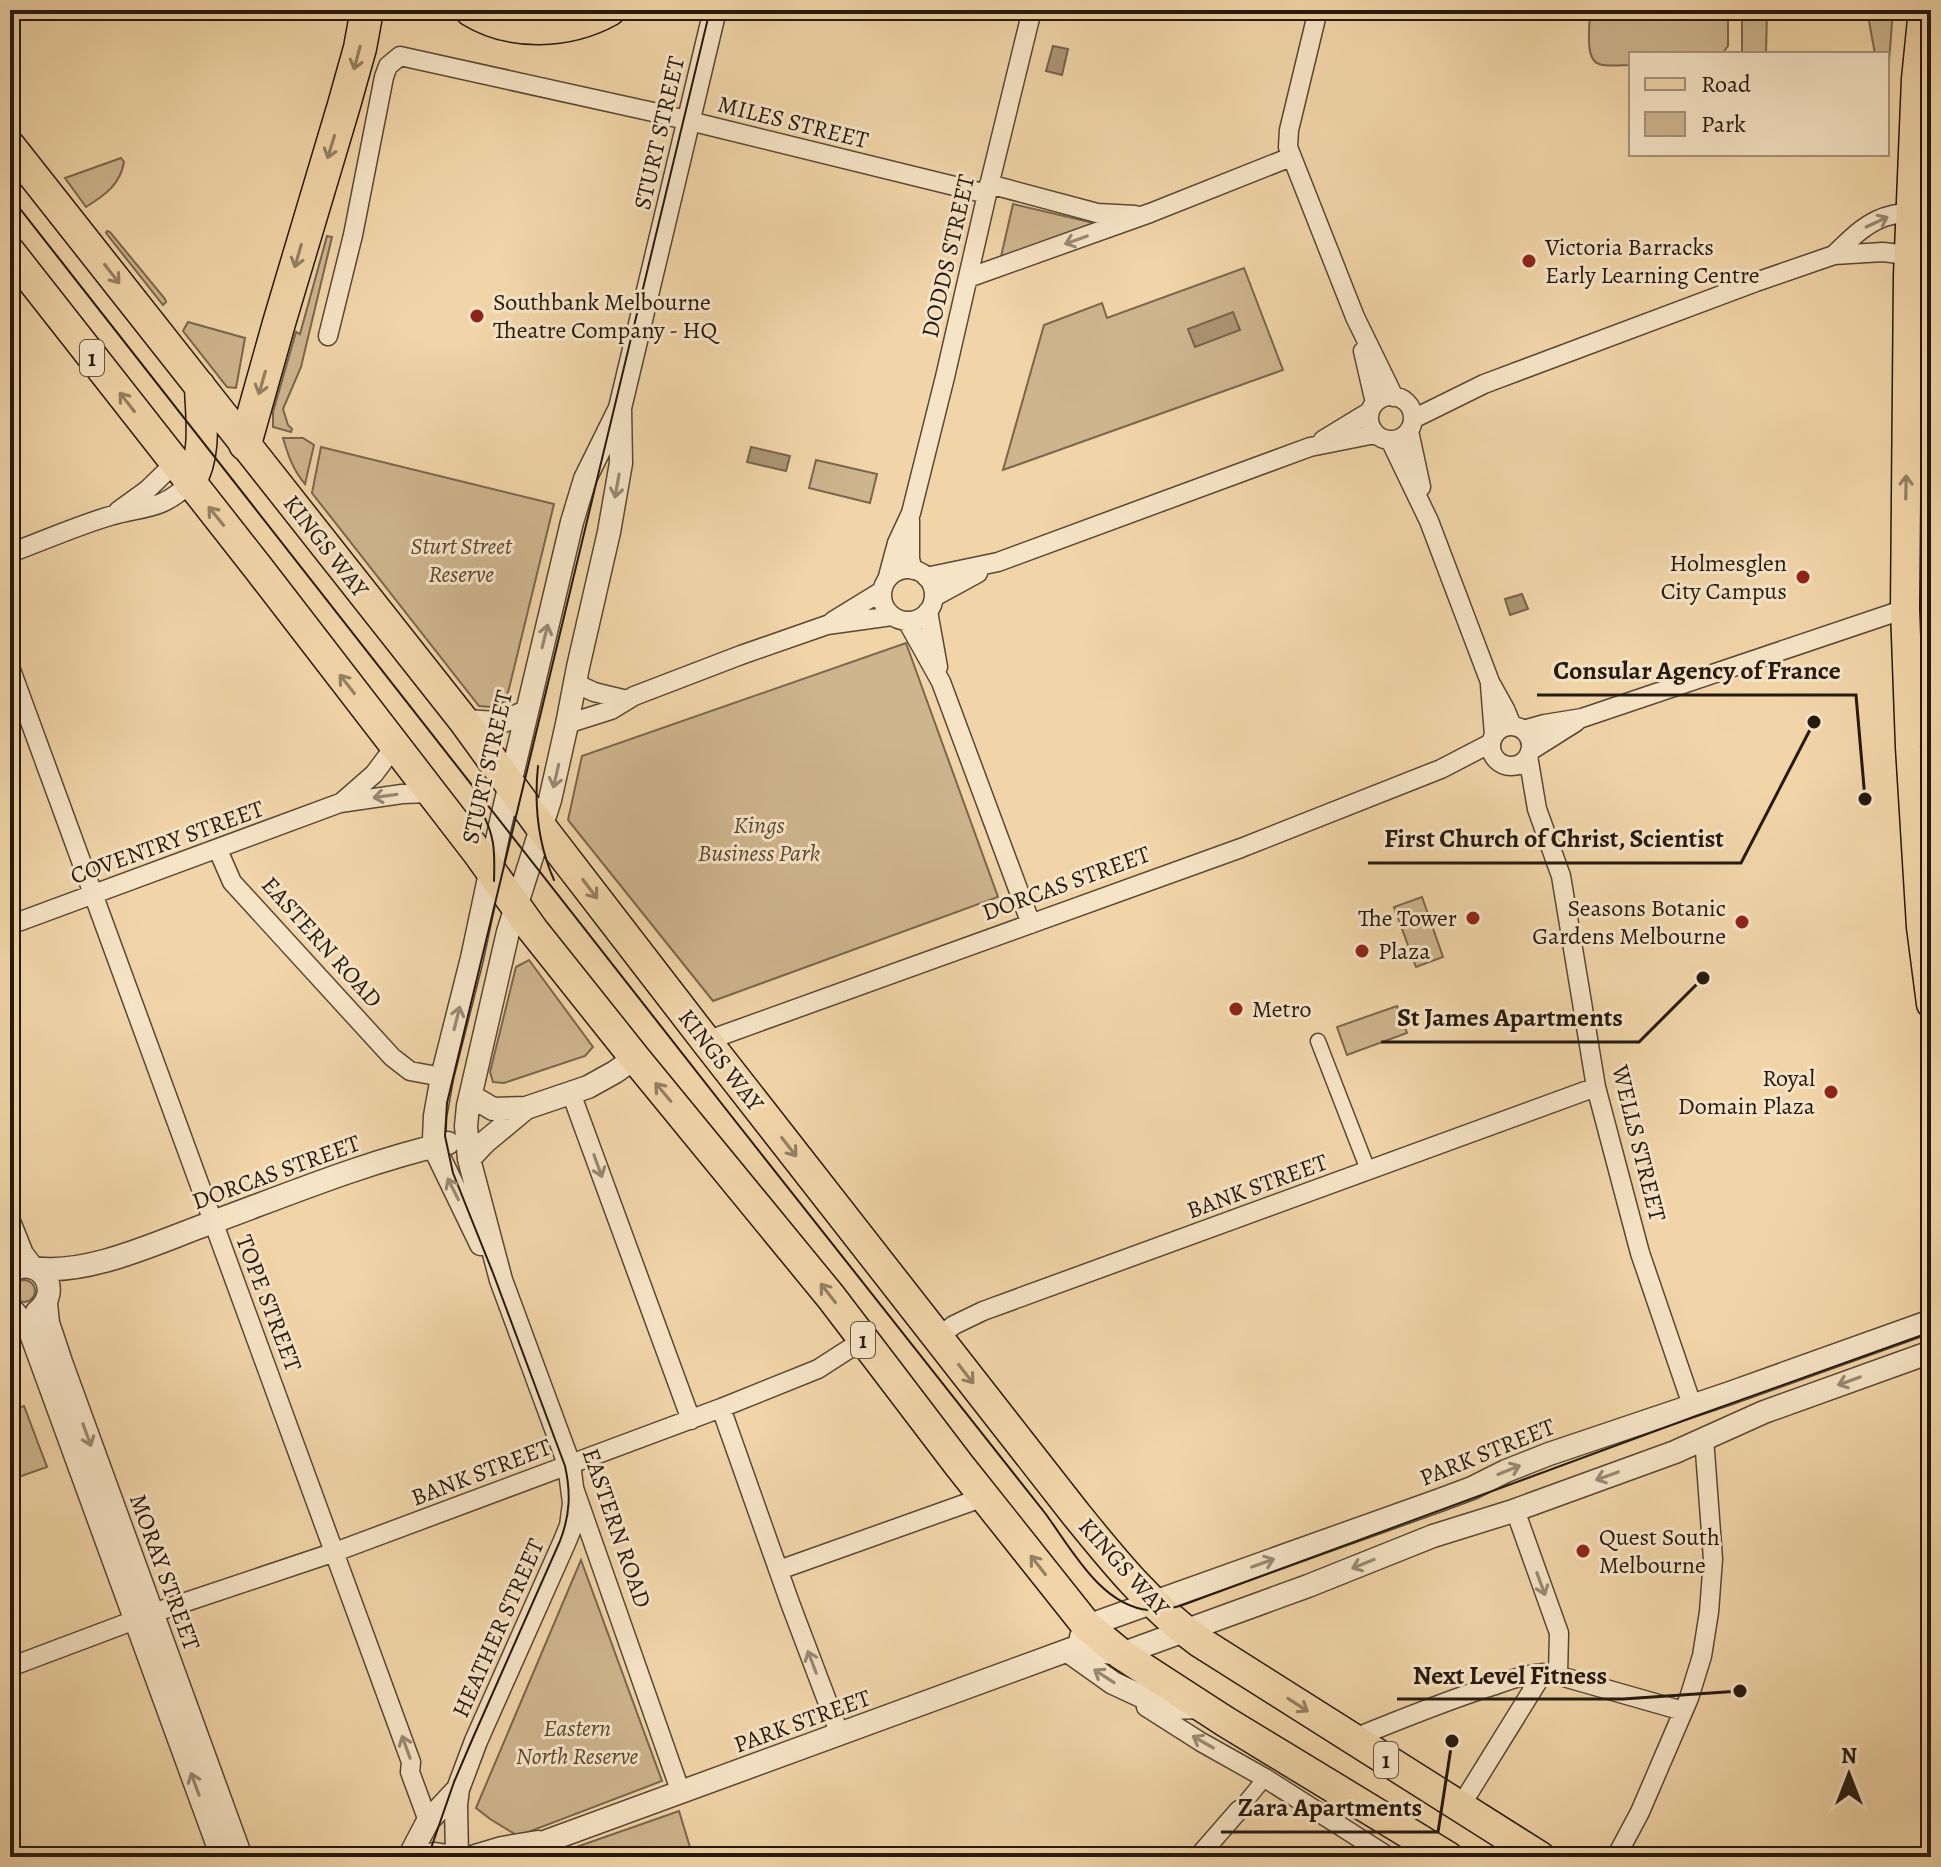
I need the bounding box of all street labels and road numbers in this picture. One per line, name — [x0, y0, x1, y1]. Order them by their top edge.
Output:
street label: STURT STREET — [626, 53, 692, 213]
street label: MILES STREET — [714, 88, 872, 156]
street label: DODDS STREET — [914, 171, 982, 341]
road number: 1 — [80, 340, 104, 376]
street label: KINGS WAY — [276, 488, 377, 605]
street label: STURT STREET — [454, 687, 520, 847]
street label: COVENTRY STREET — [66, 792, 268, 892]
street label: DORCAS STREET — [978, 838, 1154, 928]
street label: EASTERN ROAD — [254, 869, 390, 1015]
street label: KINGS WAY — [671, 1002, 772, 1119]
street label: WELLS STREET — [1604, 1061, 1674, 1224]
street label: DORCAS STREET — [188, 1127, 364, 1217]
street label: BANK STREET — [1182, 1146, 1332, 1226]
street label: TOPE STREET — [228, 1230, 310, 1376]
road number: 1 — [851, 1322, 875, 1358]
street label: PARK STREET — [1415, 1410, 1559, 1494]
street label: BANK STREET — [406, 1431, 556, 1513]
street label: EASTERN ROAD — [575, 1444, 659, 1612]
street label: MORAY STREET — [122, 1489, 208, 1655]
street label: KINGS WAY — [1071, 1511, 1177, 1624]
street label: HEATHER STREET — [444, 1534, 552, 1722]
street label: PARK STREET — [729, 1681, 875, 1761]
road number: 1 — [1374, 1742, 1398, 1778]

